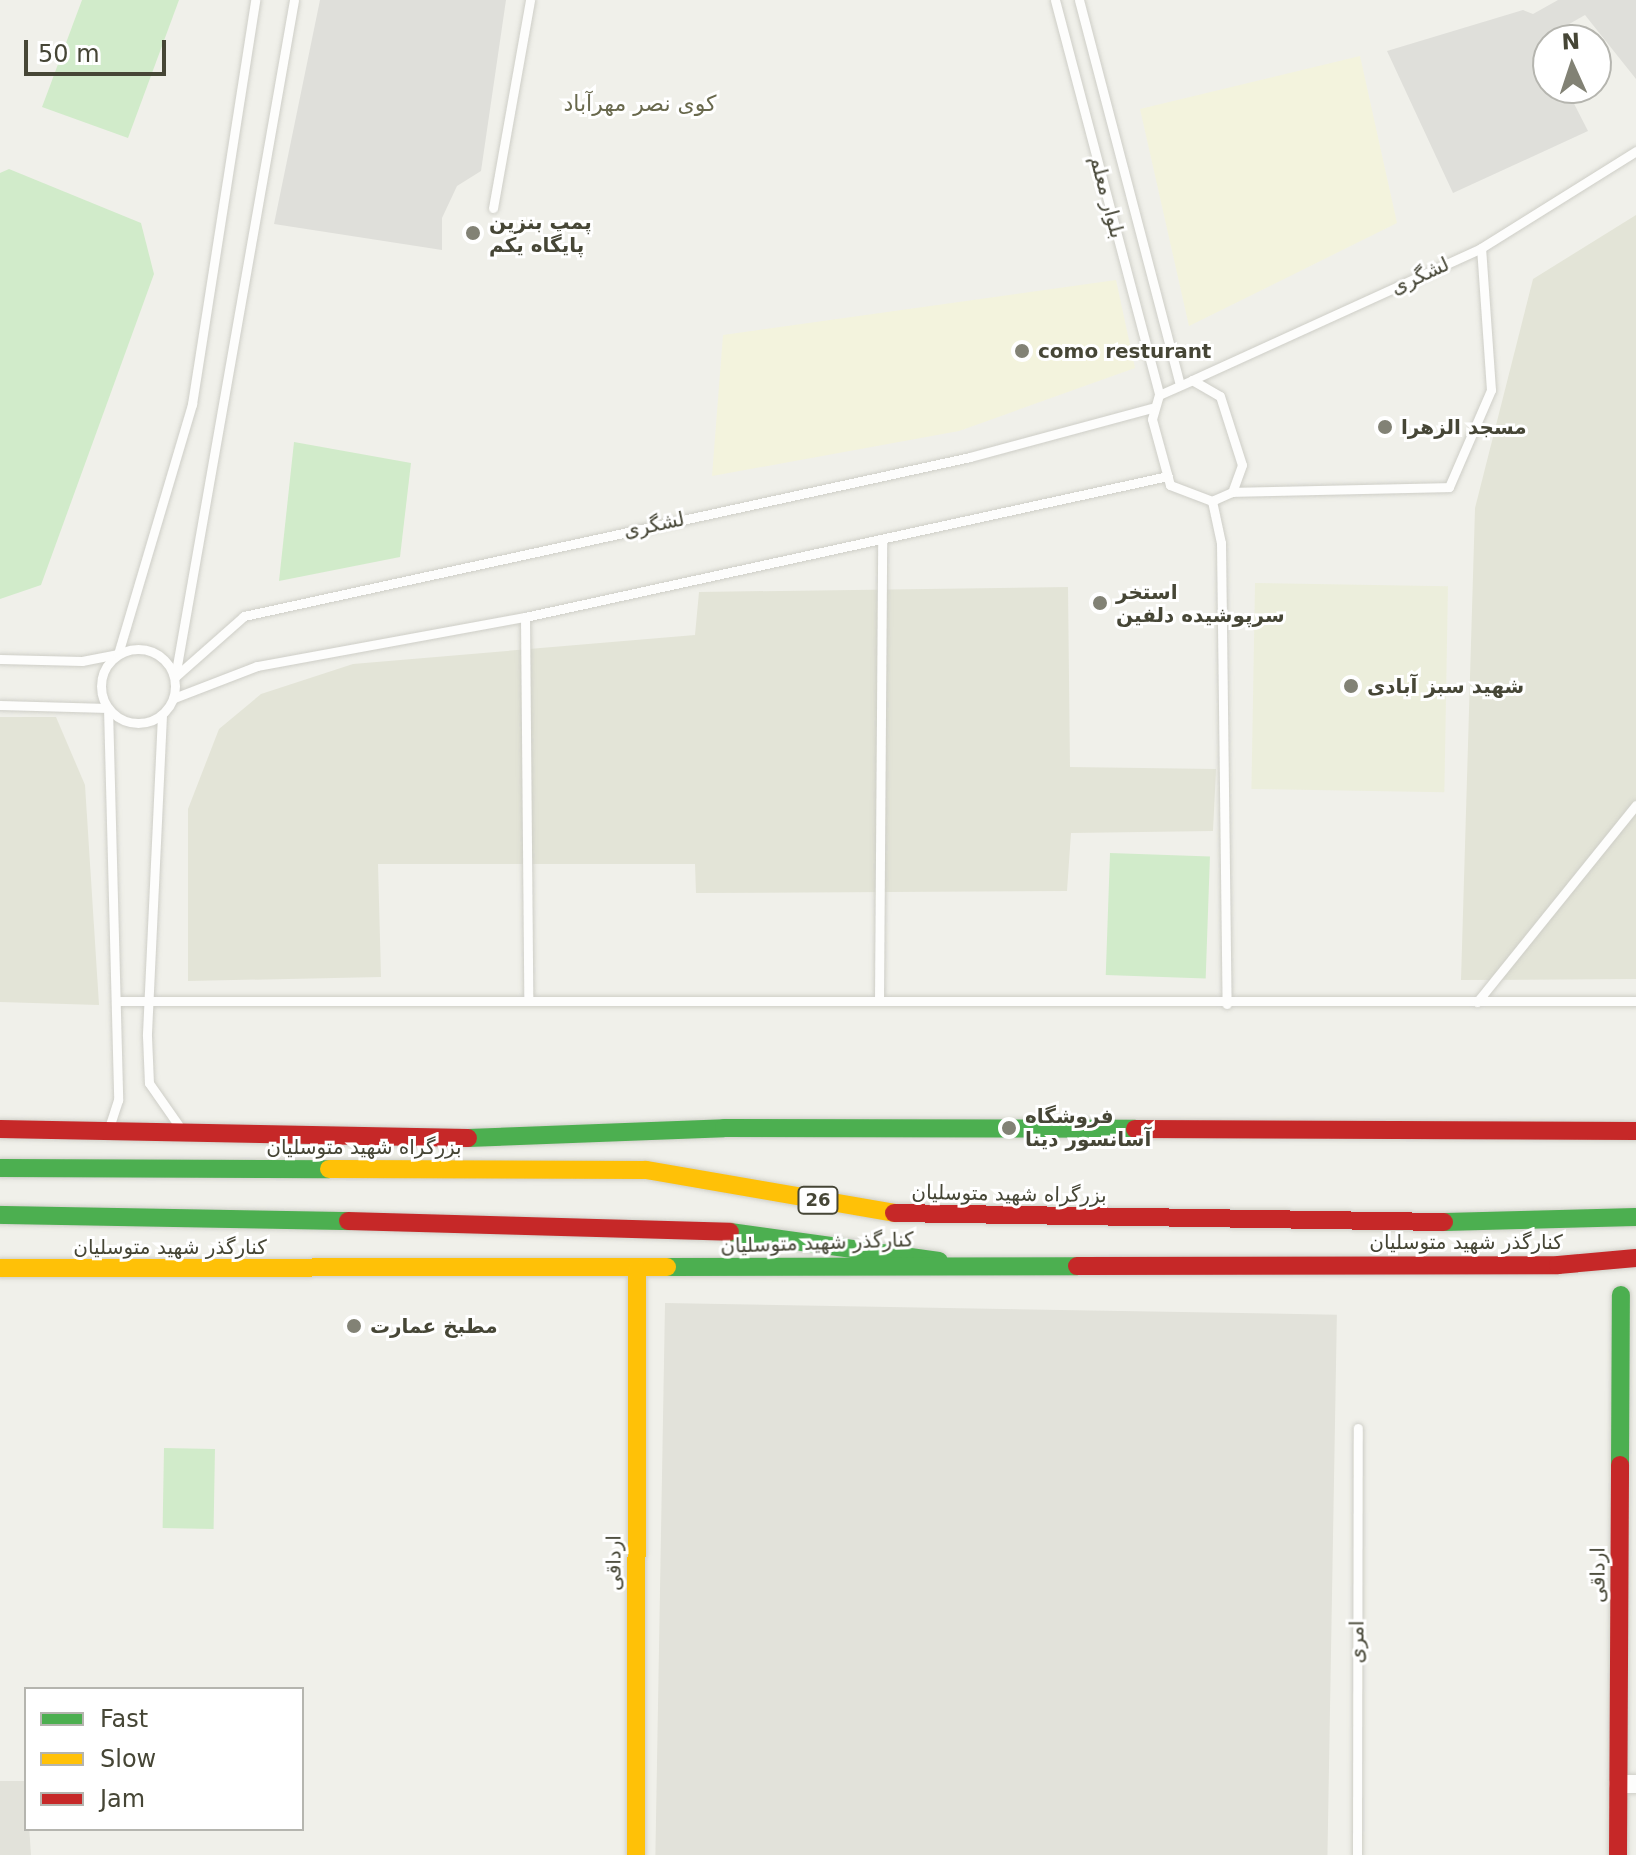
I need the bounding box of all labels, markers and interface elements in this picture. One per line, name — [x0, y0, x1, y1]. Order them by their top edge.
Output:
scale bar — [28, 24, 170, 74]
north arrow — [1532, 24, 1612, 104]
text: N — [1561, 29, 1581, 54]
text: 50 m — [38, 40, 100, 68]
district label: کوی نصر مهرآباد — [563, 91, 717, 117]
street label: بلوار معلم — [1084, 153, 1130, 241]
place label: پمپ بنزين پايگاه يكم — [489, 210, 592, 257]
marker: پمپ بنزين پايگاه يكم — [464, 224, 482, 242]
street label: لشگری — [1387, 252, 1453, 300]
place label: como resturant — [1038, 339, 1211, 363]
marker: como resturant — [1013, 342, 1031, 360]
place label: مسجد الزهرا — [1401, 415, 1527, 439]
marker: مسجد الزهرا — [1376, 418, 1394, 436]
street label: لشگری — [621, 507, 687, 543]
place label: استخر سرپوشیده دلفین — [1116, 580, 1285, 627]
marker: استخر سرپوشیده دلفین — [1091, 594, 1109, 612]
place label: شهید سبز آبادی — [1367, 674, 1524, 698]
marker: شهید سبز آبادی — [1342, 677, 1360, 695]
place label: فروشگاه آسانسور دینا — [1025, 1104, 1151, 1151]
marker: فروشگاه آسانسور دینا — [1000, 1119, 1018, 1137]
street label: بزرگراه شهید متوسلیان — [266, 1135, 462, 1159]
street label: بزرگراه شهید متوسلیان — [911, 1180, 1107, 1208]
road number: 26 — [796, 1186, 840, 1214]
street label: کنارگذر شهید متوسلیان — [720, 1228, 914, 1258]
street label: کنارگذر شهید متوسلیان — [1369, 1230, 1563, 1254]
street label: کنارگذر شهید متوسلیان — [73, 1235, 267, 1259]
place label: مطبخ عمارت — [370, 1314, 498, 1338]
marker: مطبخ عمارت — [345, 1317, 363, 1335]
street label: ارداقی — [602, 1535, 626, 1591]
street label: ارداقی — [1586, 1547, 1610, 1603]
street label: امری — [1345, 1621, 1369, 1663]
legend — [24, 1687, 304, 1831]
text: Fast — [100, 1705, 148, 1733]
text: Slow — [100, 1745, 156, 1773]
text: Jam — [100, 1785, 145, 1813]

